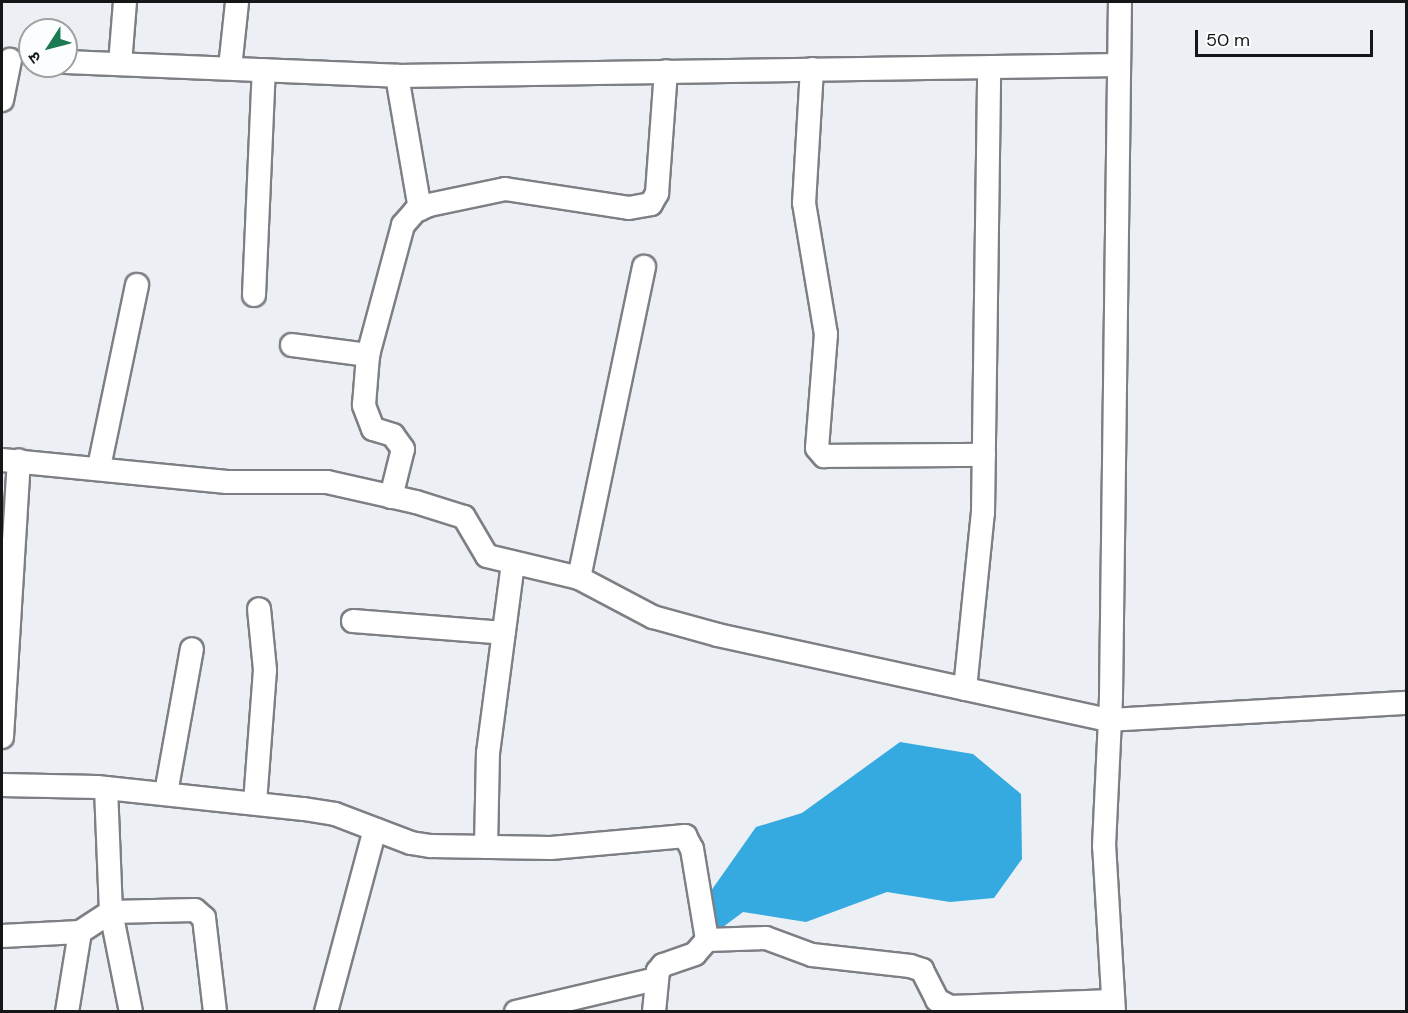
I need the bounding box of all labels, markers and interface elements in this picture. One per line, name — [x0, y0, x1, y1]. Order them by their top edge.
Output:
north arrow — [18, 18, 78, 78]
scale bar — [1198, 18, 1376, 56]
text: 50 m — [1206, 28, 1250, 52]
text: उ — [23, 48, 46, 68]

